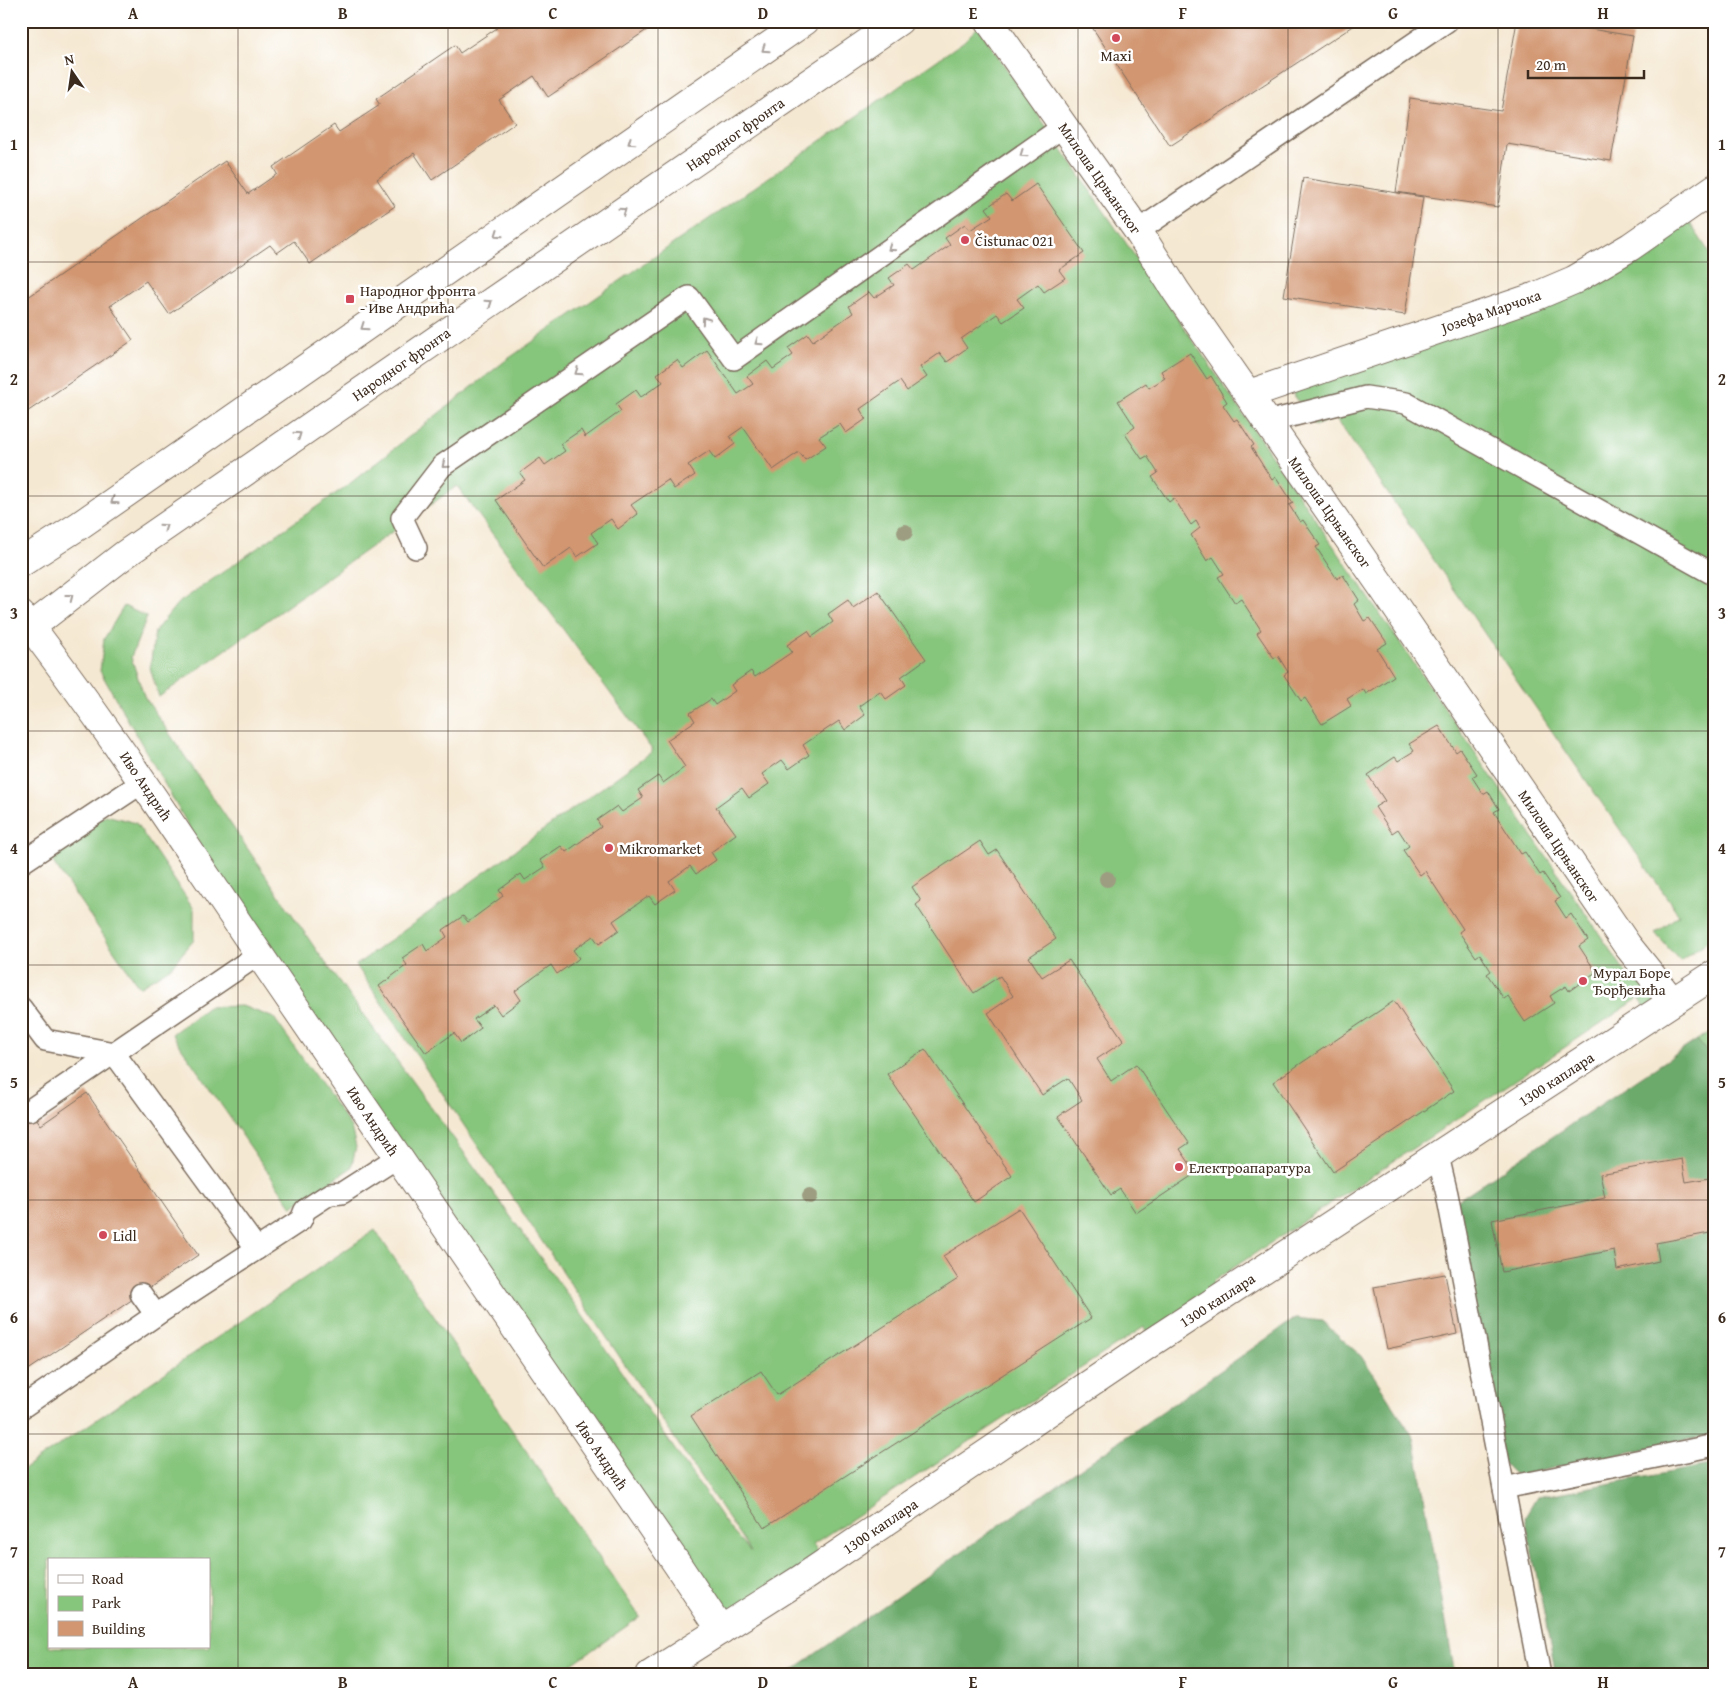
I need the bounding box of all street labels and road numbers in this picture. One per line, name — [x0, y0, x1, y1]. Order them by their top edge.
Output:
street label: Народног фронта — [682, 92, 789, 176]
street label: Милоша Црњанског — [1054, 118, 1147, 239]
street label: Јозефа Марчока — [1436, 284, 1544, 339]
street label: Народног фронта — [348, 322, 455, 406]
street label: Милоша Црњанског — [1284, 452, 1377, 573]
street label: Иво Андрић — [115, 747, 177, 825]
street label: Милоша Црњанског — [1513, 785, 1605, 907]
street label: 1300 каплара — [1514, 1046, 1599, 1111]
street label: Иво Андрић — [342, 1082, 404, 1160]
street label: 1300 каплара — [1175, 1267, 1260, 1332]
street label: Иво Андрић — [571, 1416, 633, 1494]
street label: 1300 каплара — [838, 1493, 922, 1559]

